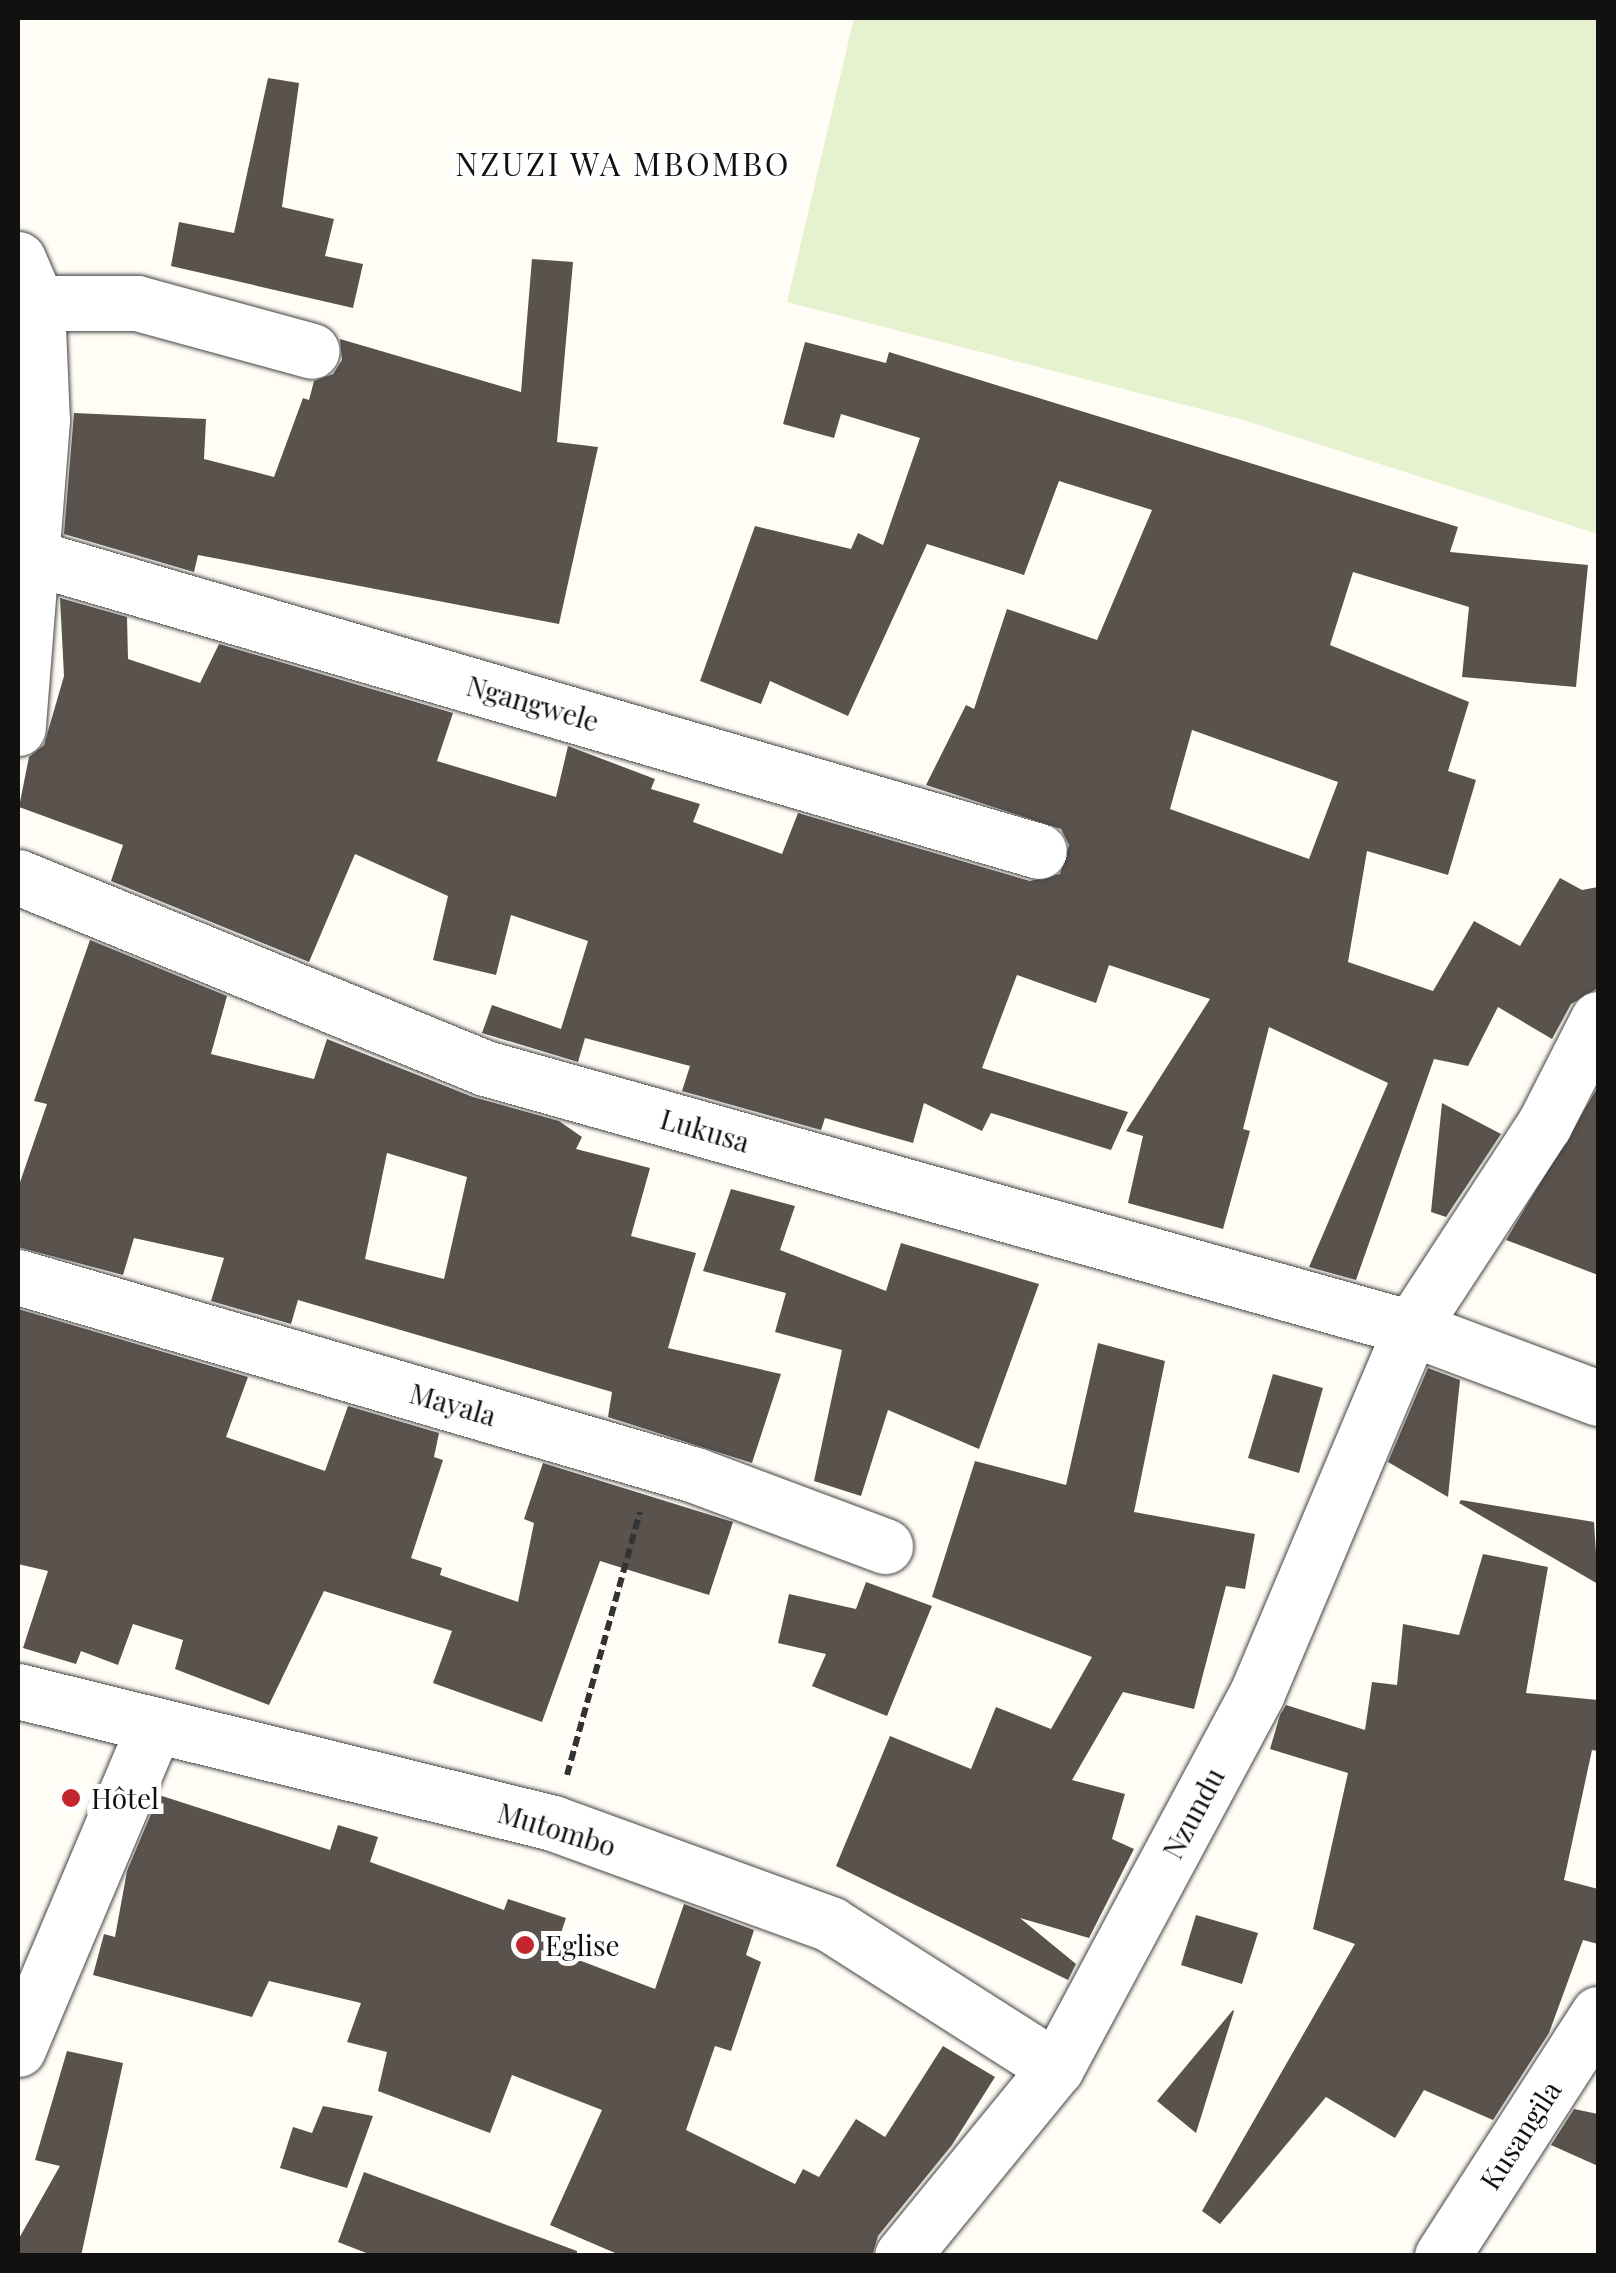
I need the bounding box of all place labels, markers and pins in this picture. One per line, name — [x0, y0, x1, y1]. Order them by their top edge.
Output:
place label: Hôtel — [91, 1781, 159, 1815]
marker: Hôtel — [60, 1787, 82, 1809]
place label: Eglise — [545, 1928, 620, 1962]
marker: Eglise — [514, 1934, 536, 1956]

